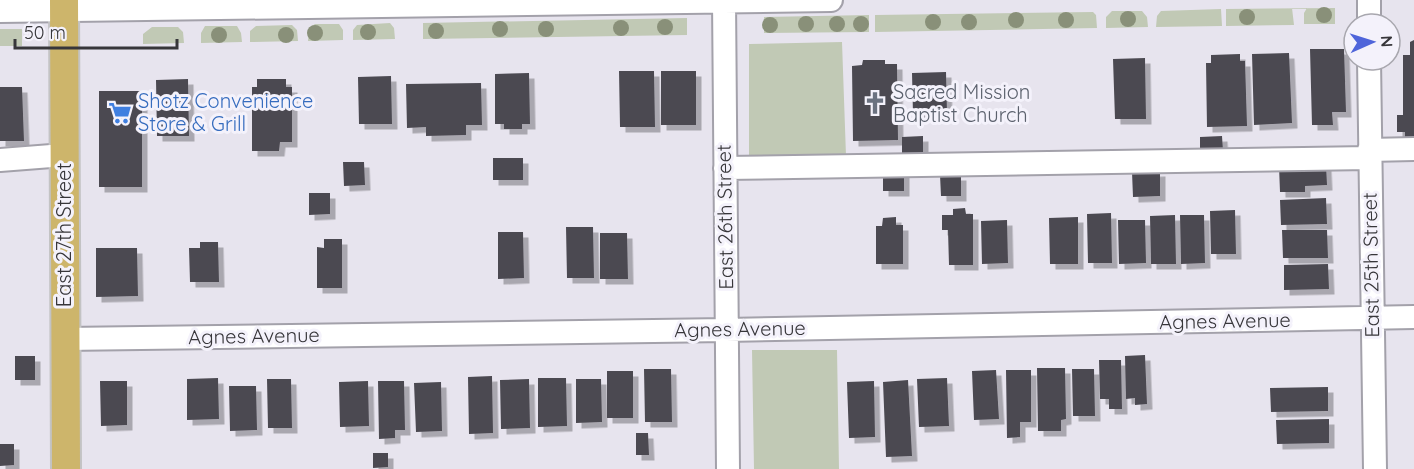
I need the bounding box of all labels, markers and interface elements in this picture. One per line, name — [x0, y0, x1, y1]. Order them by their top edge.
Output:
scale bar — [15, 12, 177, 50]
north arrow — [1342, 12, 1402, 72]
text: 50 m — [24, 21, 66, 44]
text: N — [1377, 35, 1397, 48]
place label: Sacred Mission Baptist Church — [893, 79, 1030, 127]
place label: Shotz Convenience Store & Grill — [138, 88, 313, 136]
church icon: Sacred Mission Baptist Church — [862, 90, 888, 116]
supermarket icon: Shotz Convenience Store & Grill — [107, 100, 133, 126]
street label: East 26th Street — [711, 144, 738, 290]
street label: East 27th Street — [51, 163, 76, 307]
street label: East 25th Street — [1357, 192, 1384, 338]
street label: Agnes Avenue — [1159, 307, 1291, 334]
street label: Agnes Avenue — [674, 315, 806, 342]
street label: Agnes Avenue — [188, 322, 320, 349]

